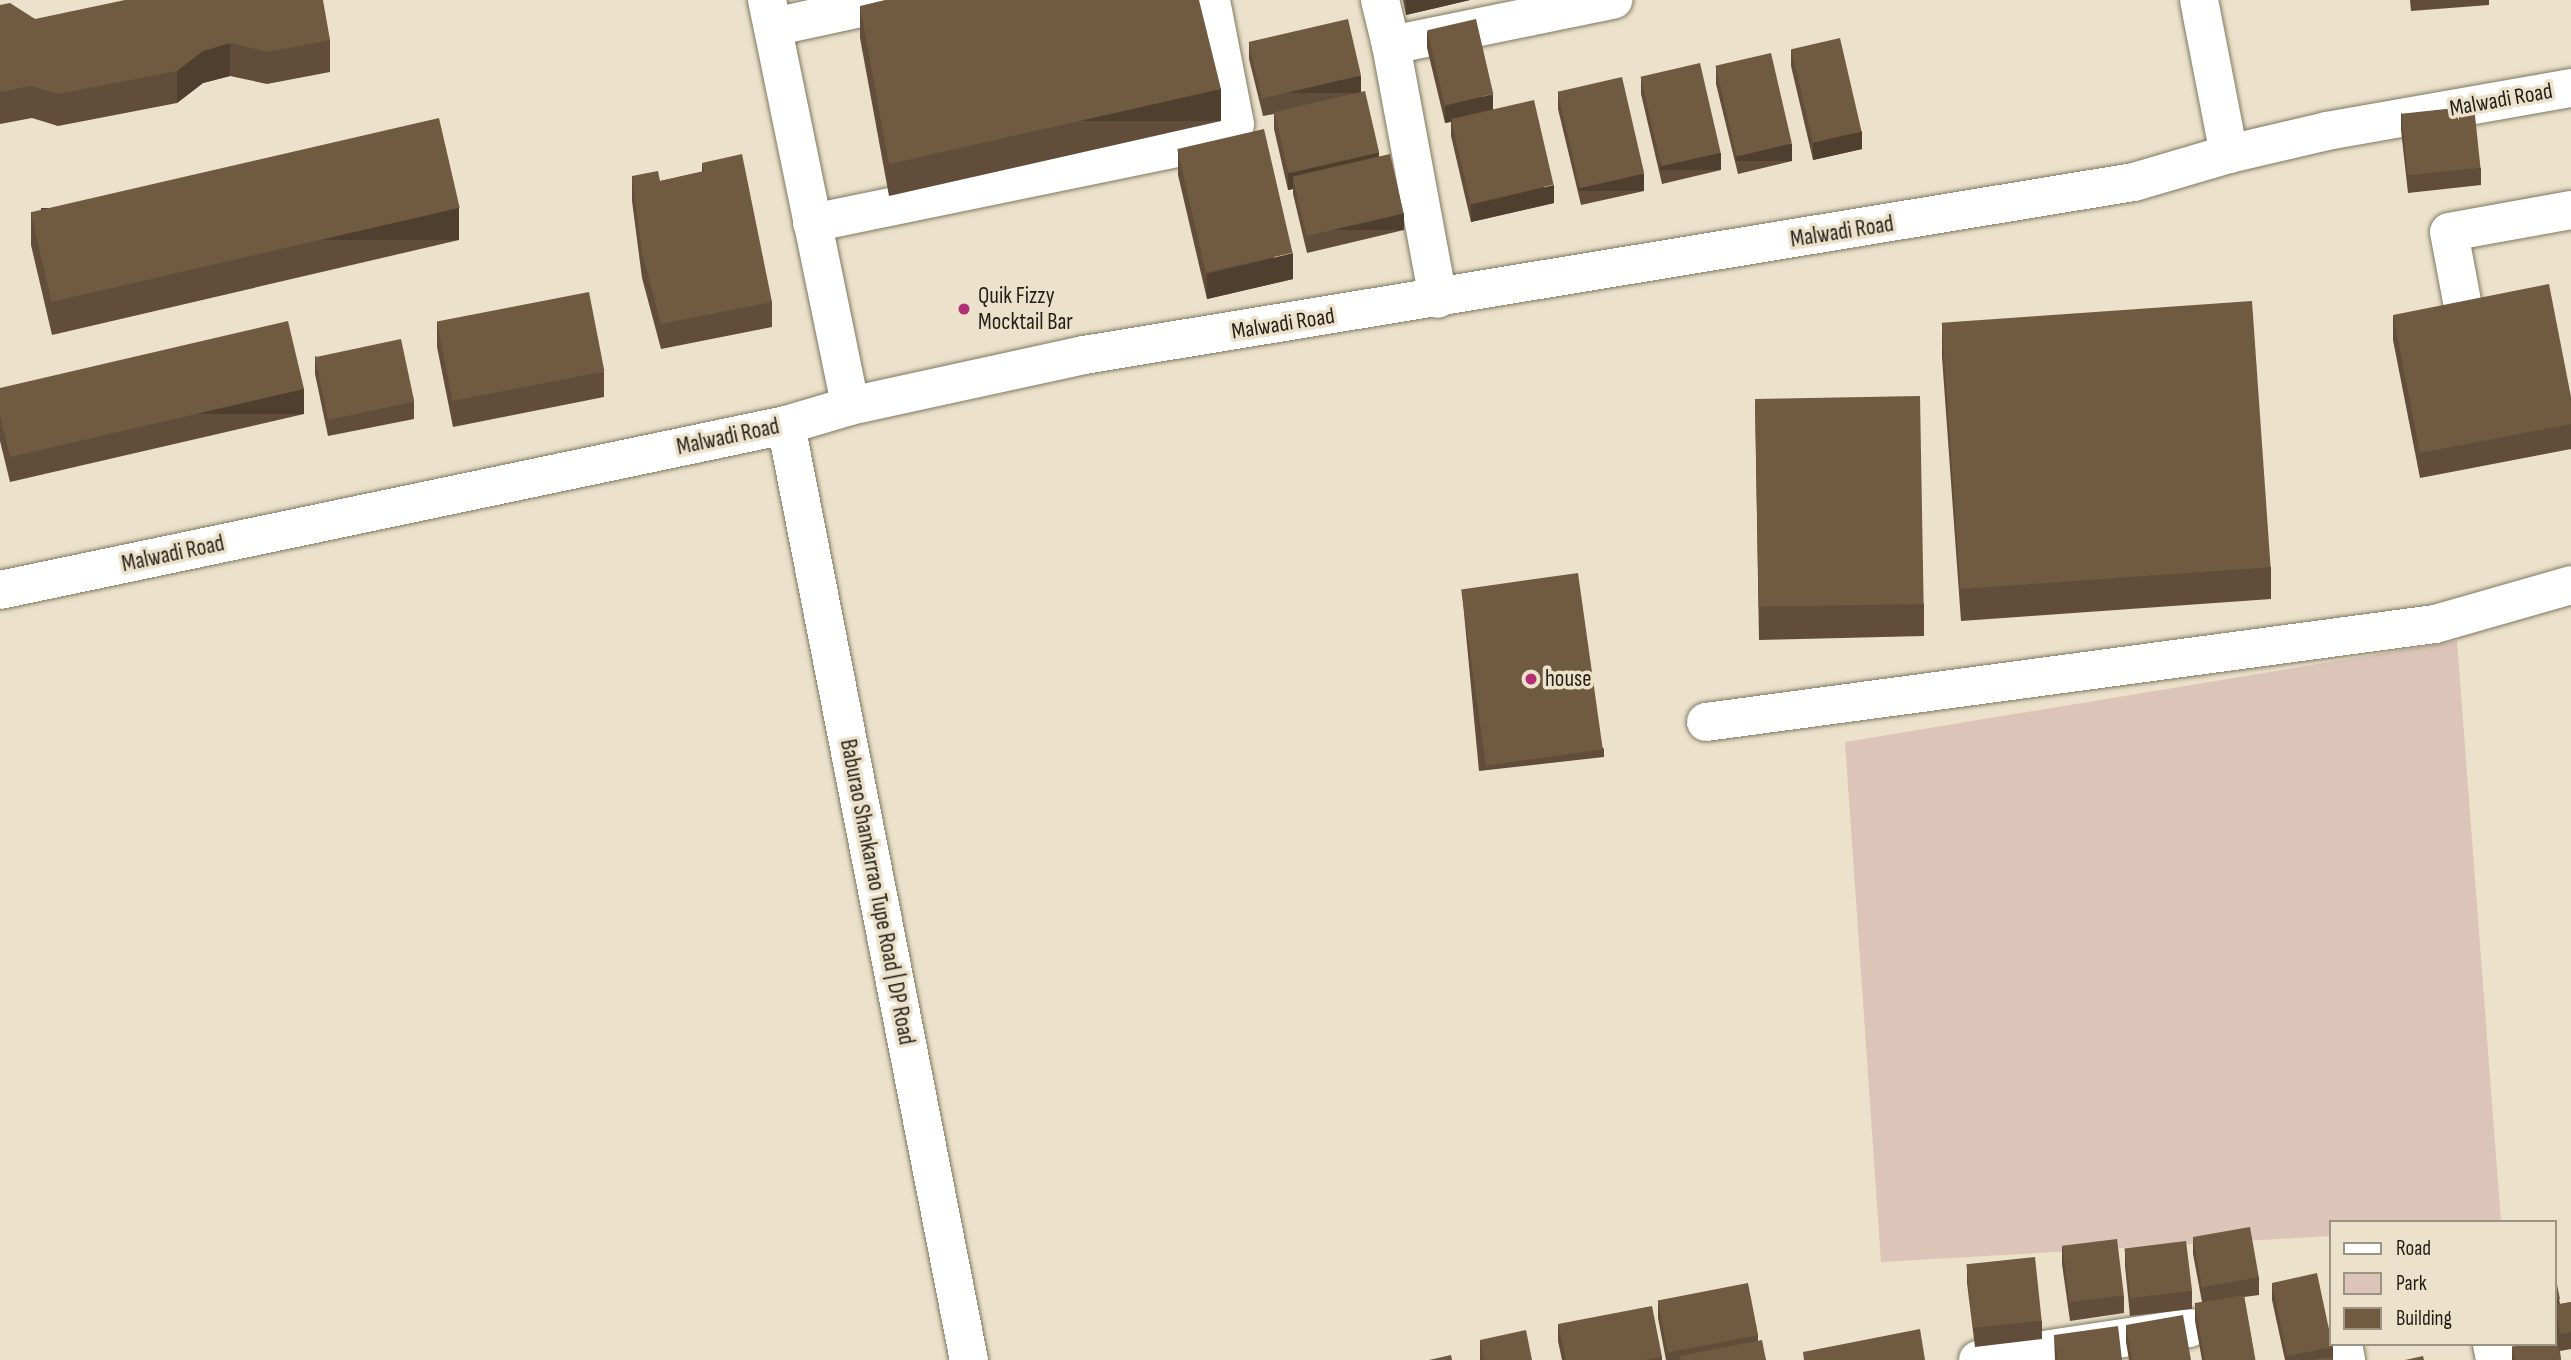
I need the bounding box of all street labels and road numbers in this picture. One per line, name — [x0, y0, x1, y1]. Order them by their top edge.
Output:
street label: Malwadi Road — [2447, 77, 2555, 123]
street label: Malwadi Road — [1788, 210, 1896, 254]
street label: Malwadi Road — [1229, 302, 1337, 346]
street label: Malwadi Road — [674, 413, 782, 461]
street label: Malwadi Road — [119, 530, 227, 578]
street label: Baburao Shankarrao Tupe Road | DP Road — [834, 737, 920, 1047]

